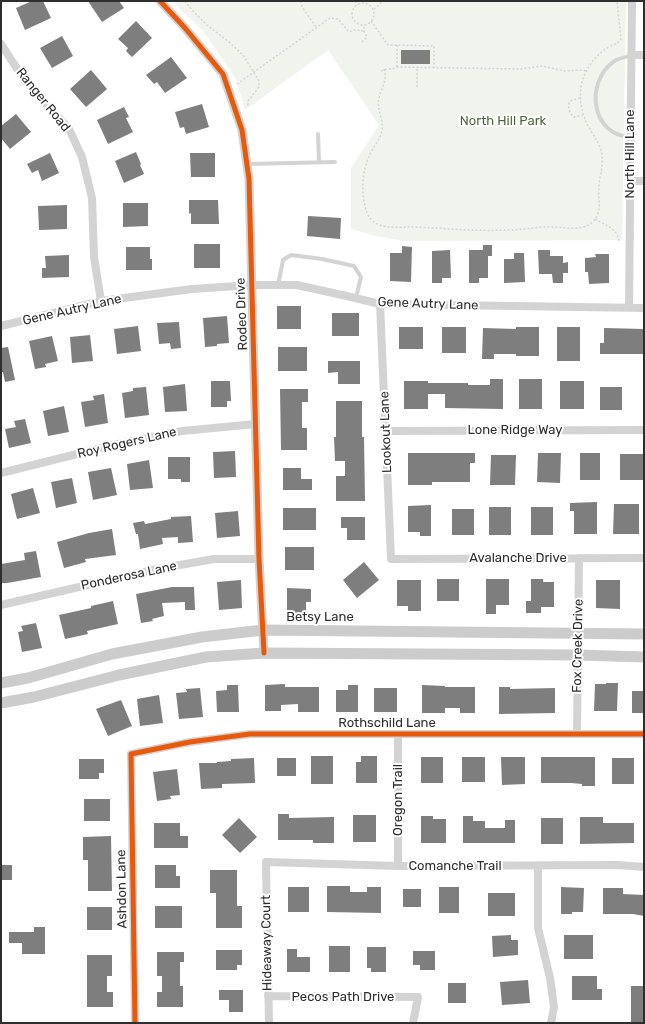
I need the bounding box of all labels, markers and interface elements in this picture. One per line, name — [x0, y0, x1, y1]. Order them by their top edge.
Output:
street label: Ranger Road — [13, 65, 73, 135]
street label: North Hill Lane — [622, 109, 638, 199]
park label: North Hill Park — [460, 113, 546, 129]
street label: Rodeo Drive — [233, 277, 251, 351]
street label: Gene Autry Lane — [21, 291, 123, 329]
street label: Gene Autry Lane — [377, 294, 479, 314]
street label: Lookout Lane — [377, 391, 395, 473]
street label: Lone Ridge Way — [468, 422, 562, 438]
street label: Roy Rogers Lane — [76, 424, 178, 462]
street label: Avalanche Drive — [469, 550, 567, 566]
street label: Ponderosa Lane — [80, 558, 178, 594]
street label: Fox Creek Drive — [569, 599, 587, 693]
street label: Betsy Lane — [286, 609, 354, 625]
street label: Rothschild Lane — [338, 715, 436, 731]
street label: Oregon Trail — [390, 764, 406, 836]
street label: Ashdon Lane — [114, 849, 130, 929]
street label: Comanche Trail — [408, 858, 502, 874]
street label: Hideaway Court — [258, 895, 276, 991]
street label: Pecos Path Drive — [292, 989, 394, 1005]

